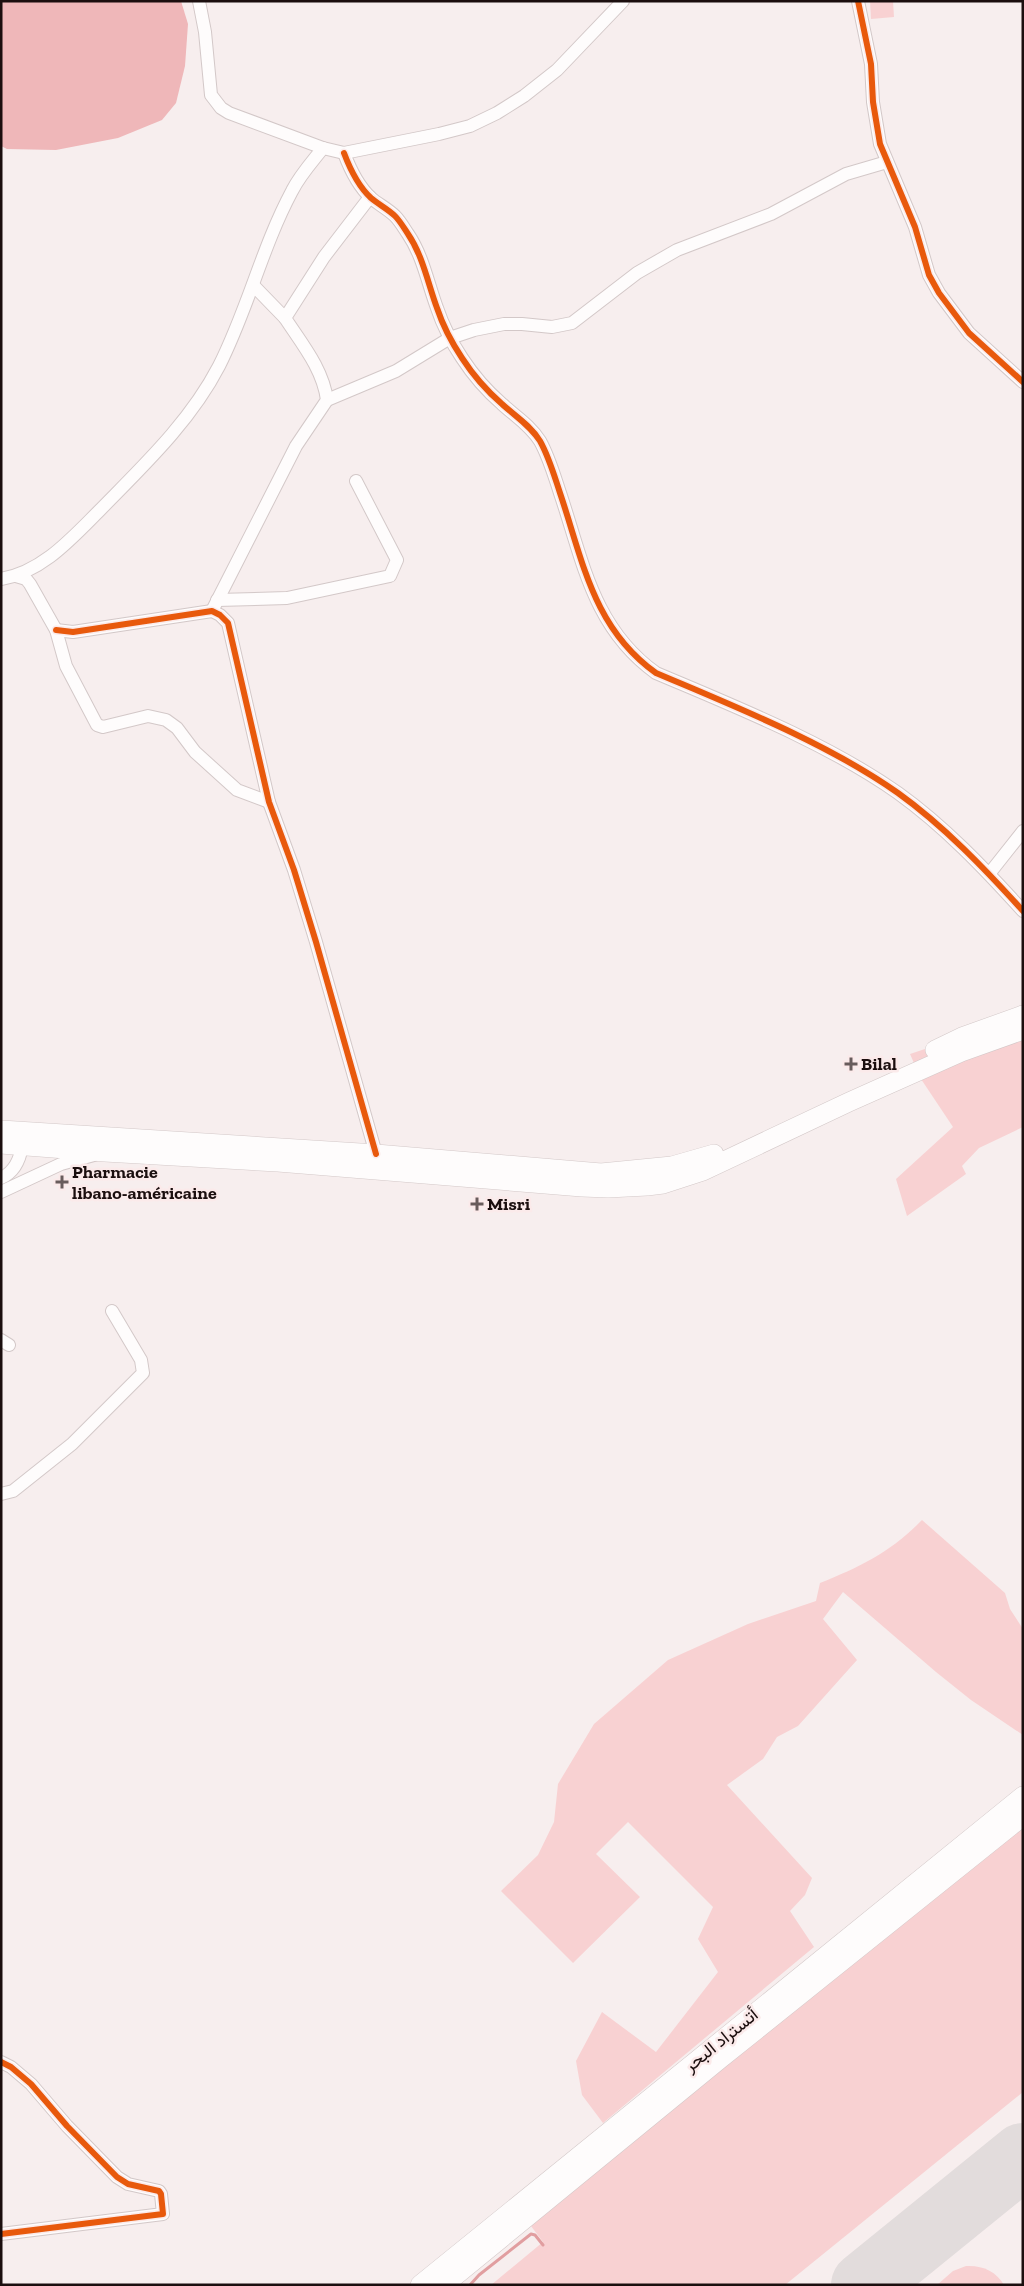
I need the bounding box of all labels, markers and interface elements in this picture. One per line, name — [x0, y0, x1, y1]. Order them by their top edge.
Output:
place label: Bilal — [861, 1053, 897, 1075]
marker: Bilal — [845, 1058, 857, 1070]
place label: Pharmacie libano-américaine — [72, 1161, 217, 1204]
marker: Pharmacie libano-américaine — [56, 1176, 68, 1188]
place label: Misri — [487, 1193, 531, 1215]
marker: Misri — [471, 1198, 483, 1210]
street label: أتستراد البحر — [679, 2004, 762, 2077]

